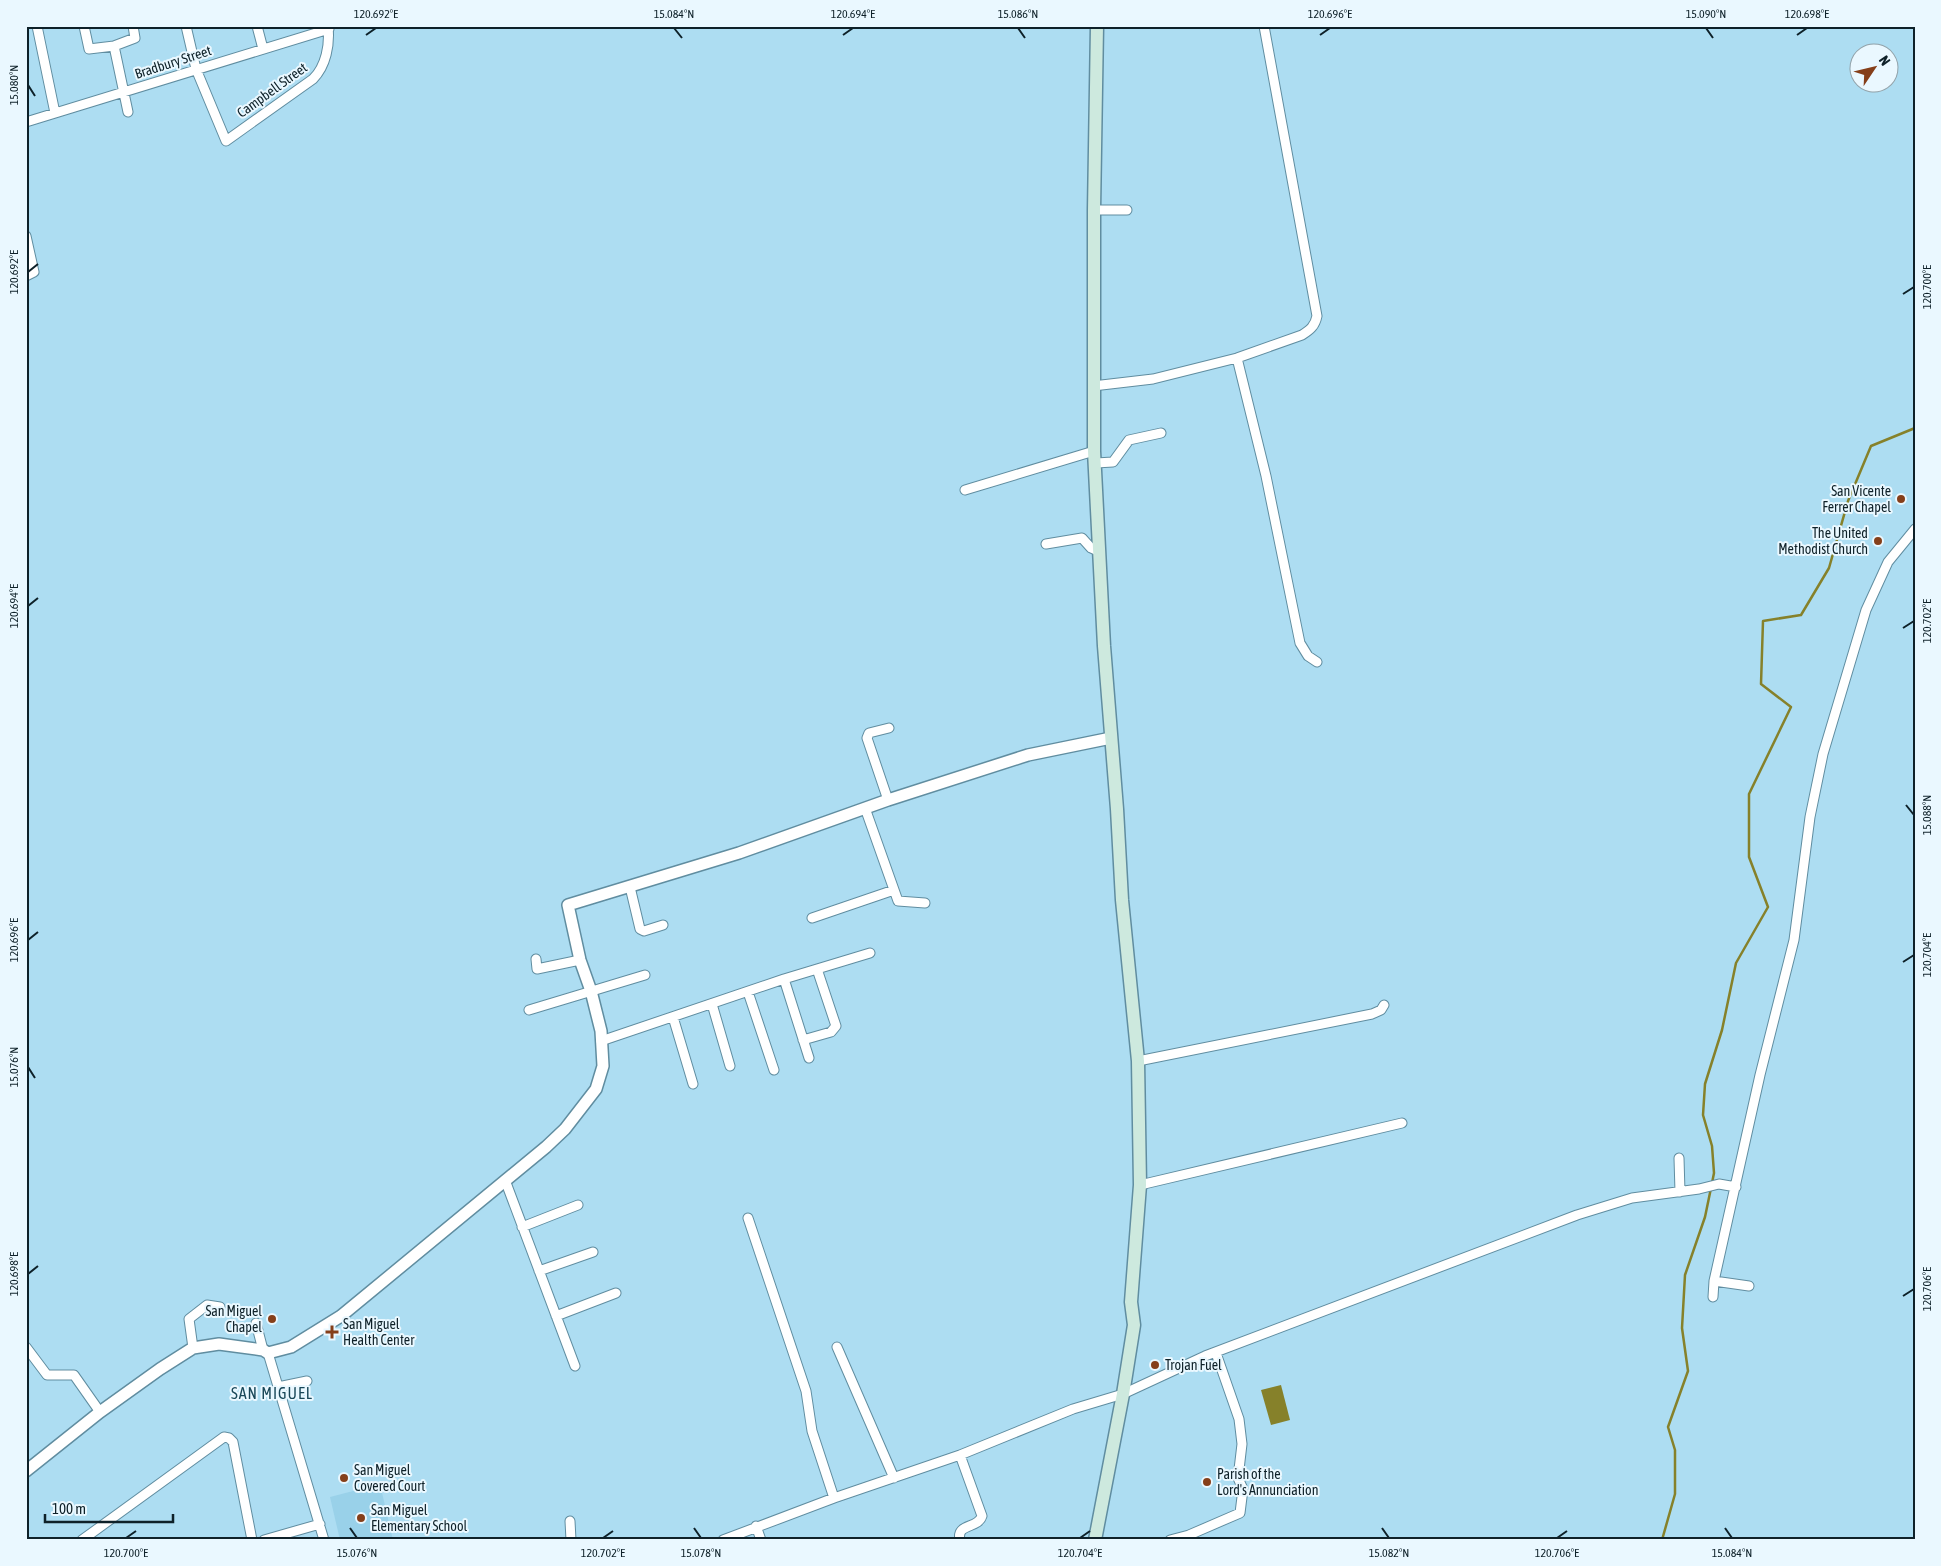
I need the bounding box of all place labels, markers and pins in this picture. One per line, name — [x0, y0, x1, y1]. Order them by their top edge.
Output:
place label: San Vicente Ferrer Chapel — [1822, 483, 1891, 515]
marker: San Vicente Ferrer Chapel — [1895, 493, 1907, 505]
place label: The United Methodist Church — [1778, 525, 1868, 557]
marker: The United Methodist Church — [1872, 535, 1884, 547]
place label: San Miguel Chapel — [205, 1303, 262, 1335]
marker: San Miguel Chapel — [266, 1313, 278, 1325]
place label: San Miguel Health Center — [343, 1316, 415, 1348]
marker: San Miguel Health Center — [325, 1325, 339, 1339]
place label: Trojan Fuel — [1165, 1357, 1222, 1373]
marker: Trojan Fuel — [1149, 1359, 1161, 1371]
place label: San Miguel Covered Court — [354, 1462, 425, 1494]
place label: Parish of the Lord's Annunciation — [1217, 1466, 1318, 1498]
marker: San Miguel Covered Court — [338, 1472, 350, 1484]
marker: Parish of the Lord's Annunciation — [1201, 1476, 1213, 1488]
place label: San Miguel Elementary School — [371, 1502, 467, 1534]
marker: San Miguel Elementary School — [355, 1512, 367, 1524]

